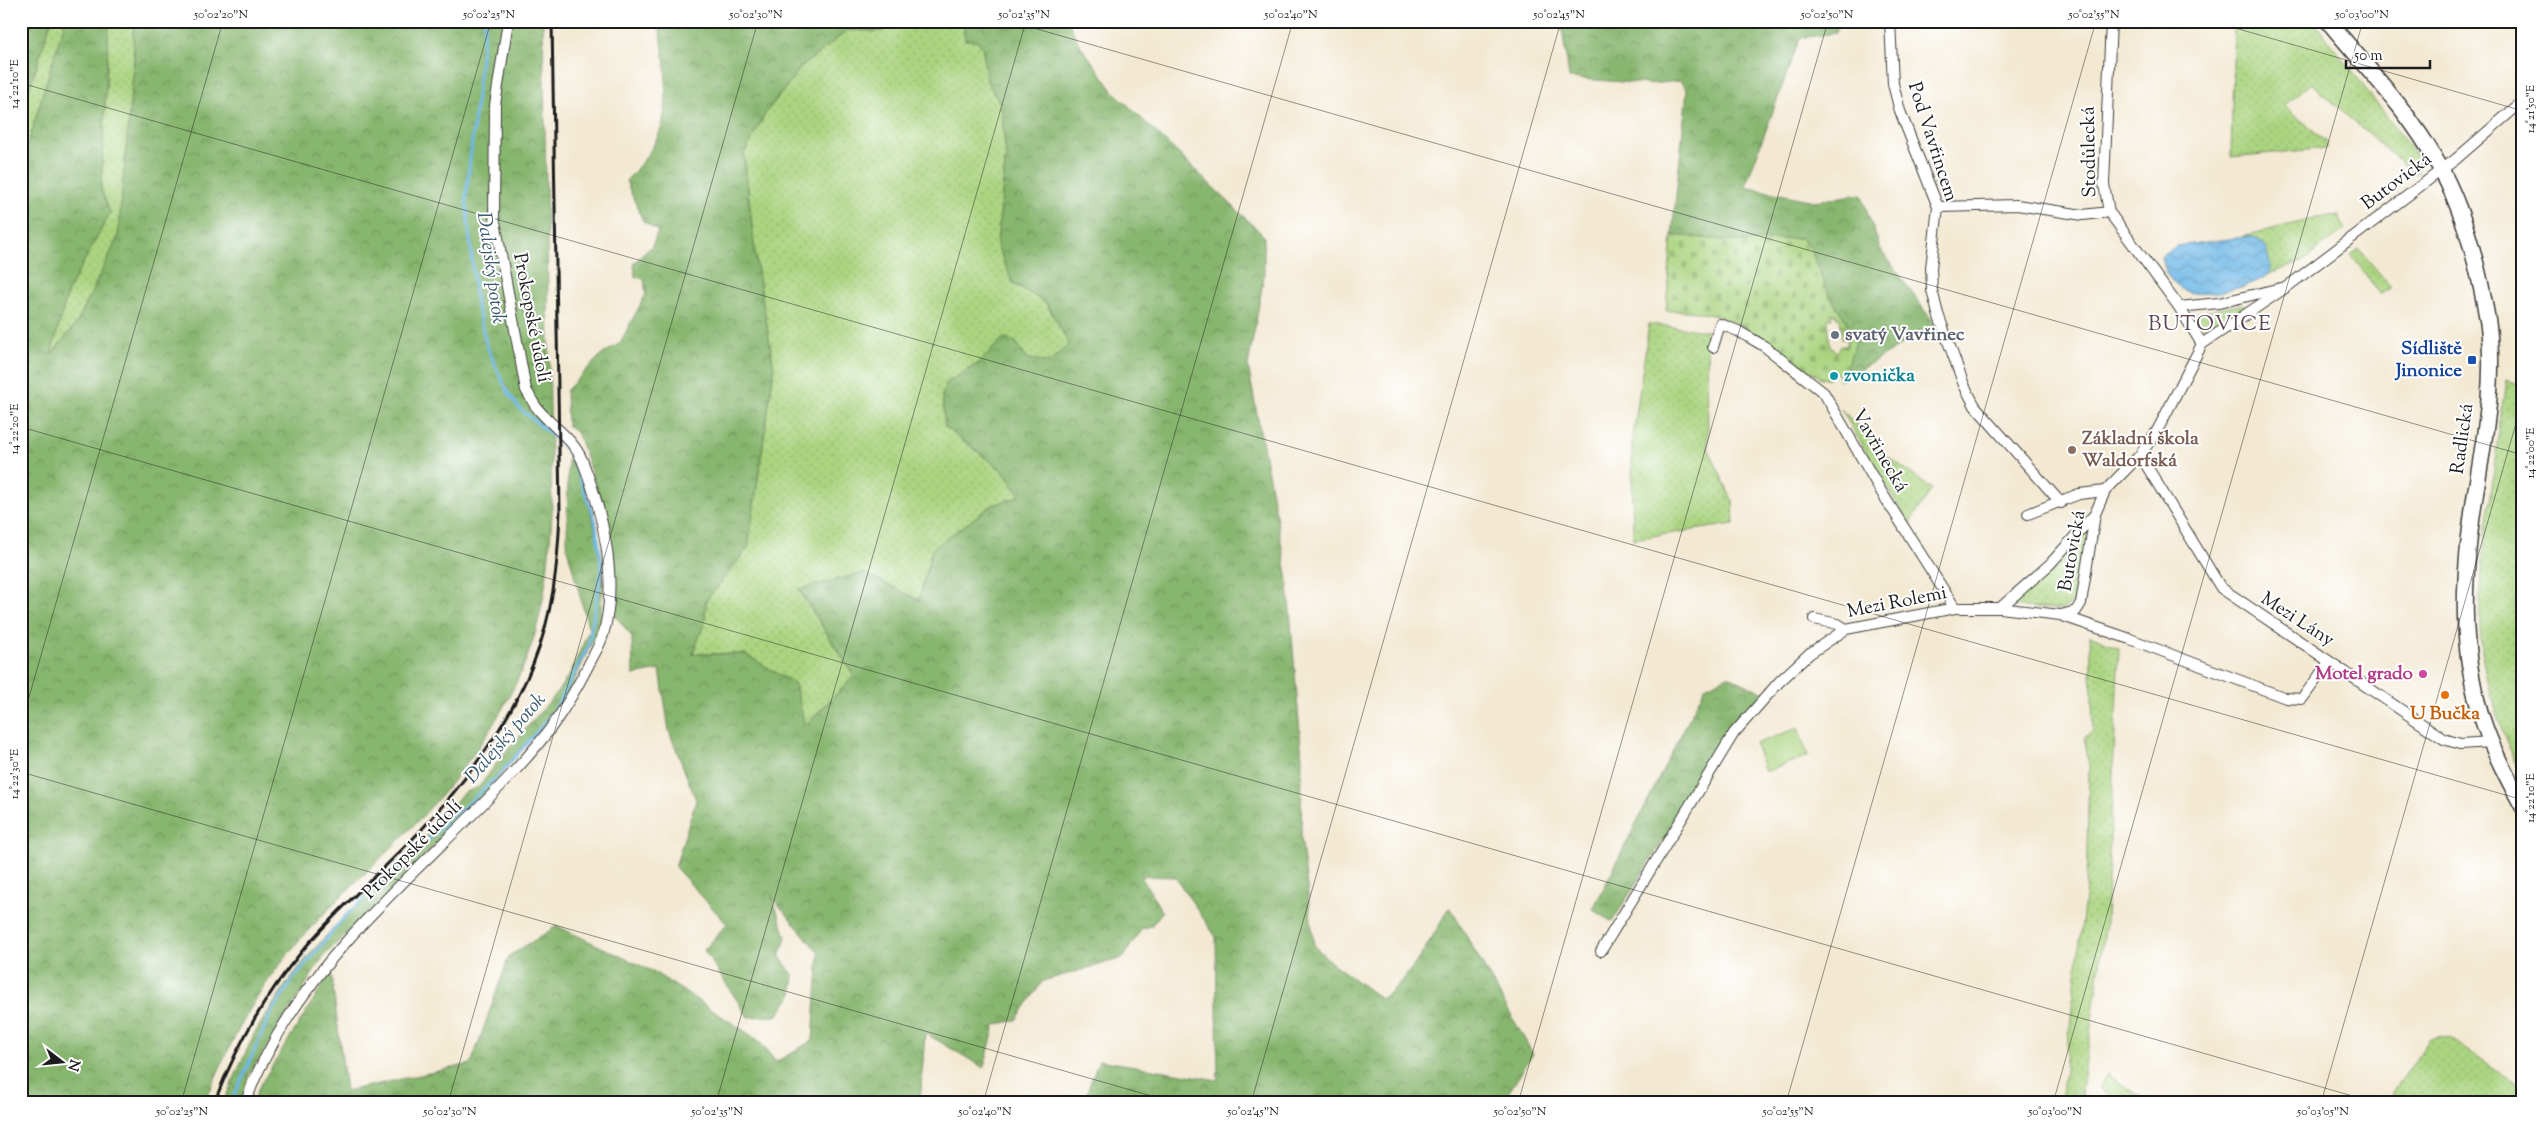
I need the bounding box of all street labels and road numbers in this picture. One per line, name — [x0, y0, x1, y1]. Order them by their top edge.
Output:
street label: Pod Vavřincem — [1900, 79, 1964, 206]
street label: Stodůlecká — [2076, 106, 2104, 198]
street label: Butovická — [2356, 146, 2438, 217]
street label: Prokopské údolí — [505, 251, 557, 385]
street label: Radlická — [2445, 402, 2481, 476]
street label: Vavřinecká — [1844, 404, 1914, 498]
street label: Butovická — [2053, 508, 2093, 594]
street label: Mezi Rolemi — [1845, 580, 1949, 626]
street label: Mezi Lány — [2255, 586, 2340, 654]
street label: Prokopské údolí — [357, 794, 469, 906]

